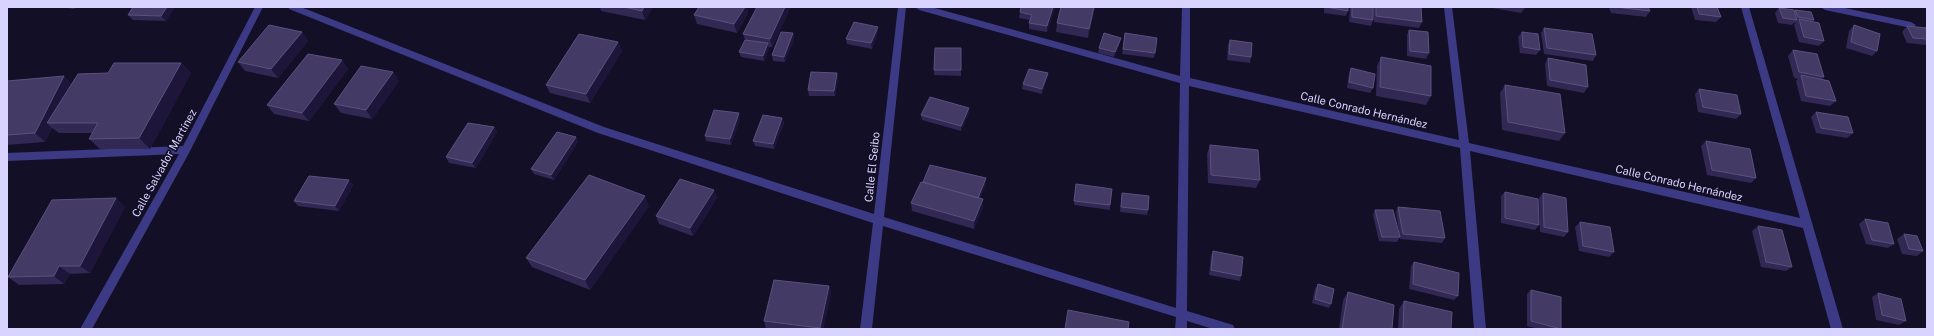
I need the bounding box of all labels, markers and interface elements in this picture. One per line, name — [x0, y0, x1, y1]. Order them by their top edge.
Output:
street label: Calle Conrado Hernández — [1299, 90, 1429, 130]
street label: Calle Salvador Martínez — [129, 107, 199, 219]
street label: Calle El Seibo — [862, 131, 882, 203]
street label: Calle Conrado Hernández — [1614, 163, 1744, 203]

